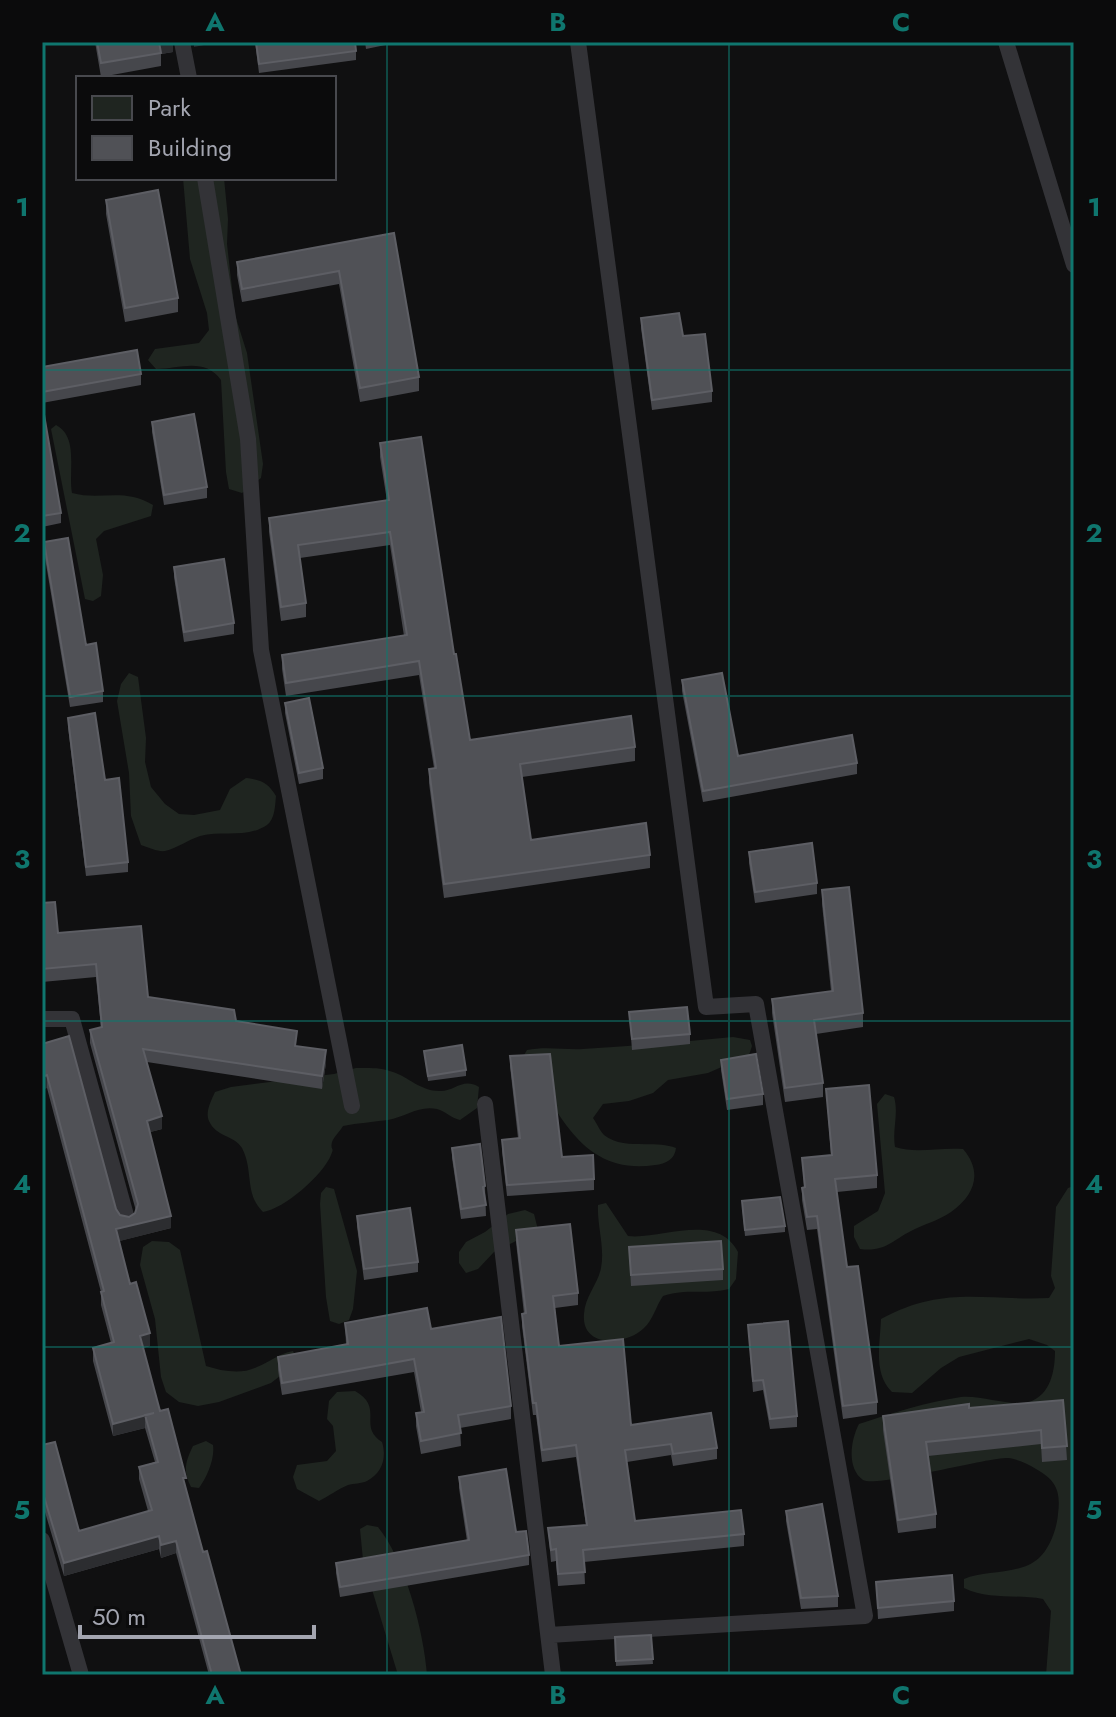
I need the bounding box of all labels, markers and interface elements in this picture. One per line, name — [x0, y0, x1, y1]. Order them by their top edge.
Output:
text: A — [204, 3, 225, 41]
text: B — [549, 3, 567, 41]
text: C — [892, 3, 910, 41]
legend — [76, 76, 336, 180]
text: Park — [148, 90, 191, 125]
text: Building — [148, 130, 232, 165]
text: 1 — [15, 188, 29, 226]
text: 1 — [1087, 188, 1101, 226]
text: 2 — [13, 514, 31, 552]
text: 2 — [1085, 514, 1103, 552]
text: 3 — [14, 840, 30, 878]
text: 3 — [1086, 840, 1102, 878]
text: 4 — [13, 1165, 31, 1203]
text: 4 — [1085, 1165, 1103, 1203]
text: 5 — [14, 1491, 30, 1529]
text: 5 — [1086, 1491, 1102, 1529]
scale bar — [80, 1589, 314, 1639]
text: 50 m — [92, 1599, 146, 1634]
text: A — [204, 1676, 225, 1714]
text: B — [549, 1676, 567, 1714]
text: C — [892, 1676, 910, 1714]

